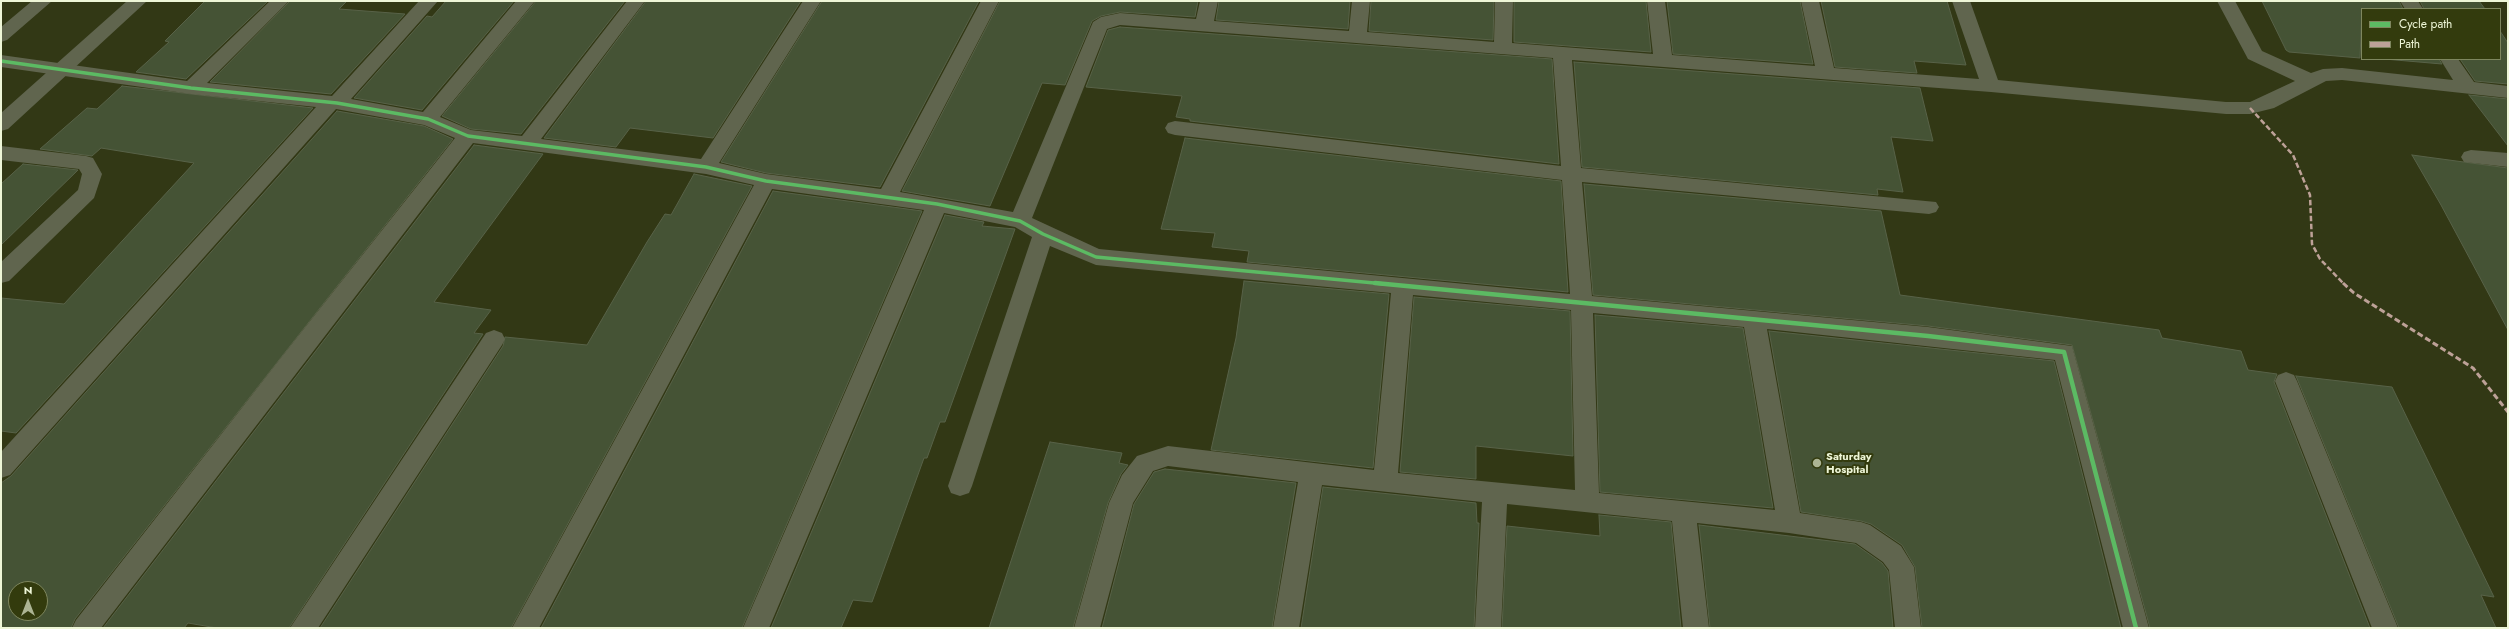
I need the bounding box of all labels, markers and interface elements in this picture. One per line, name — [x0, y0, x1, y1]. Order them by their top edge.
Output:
legend — [2361, 8, 2501, 60]
text: Cycle path — [2399, 15, 2452, 33]
text: Path — [2399, 35, 2420, 53]
place label: Saturday Hospital — [1826, 450, 1872, 476]
marker: Saturday Hospital — [1811, 457, 1823, 469]
north arrow — [8, 581, 48, 621]
text: N — [24, 582, 32, 598]

